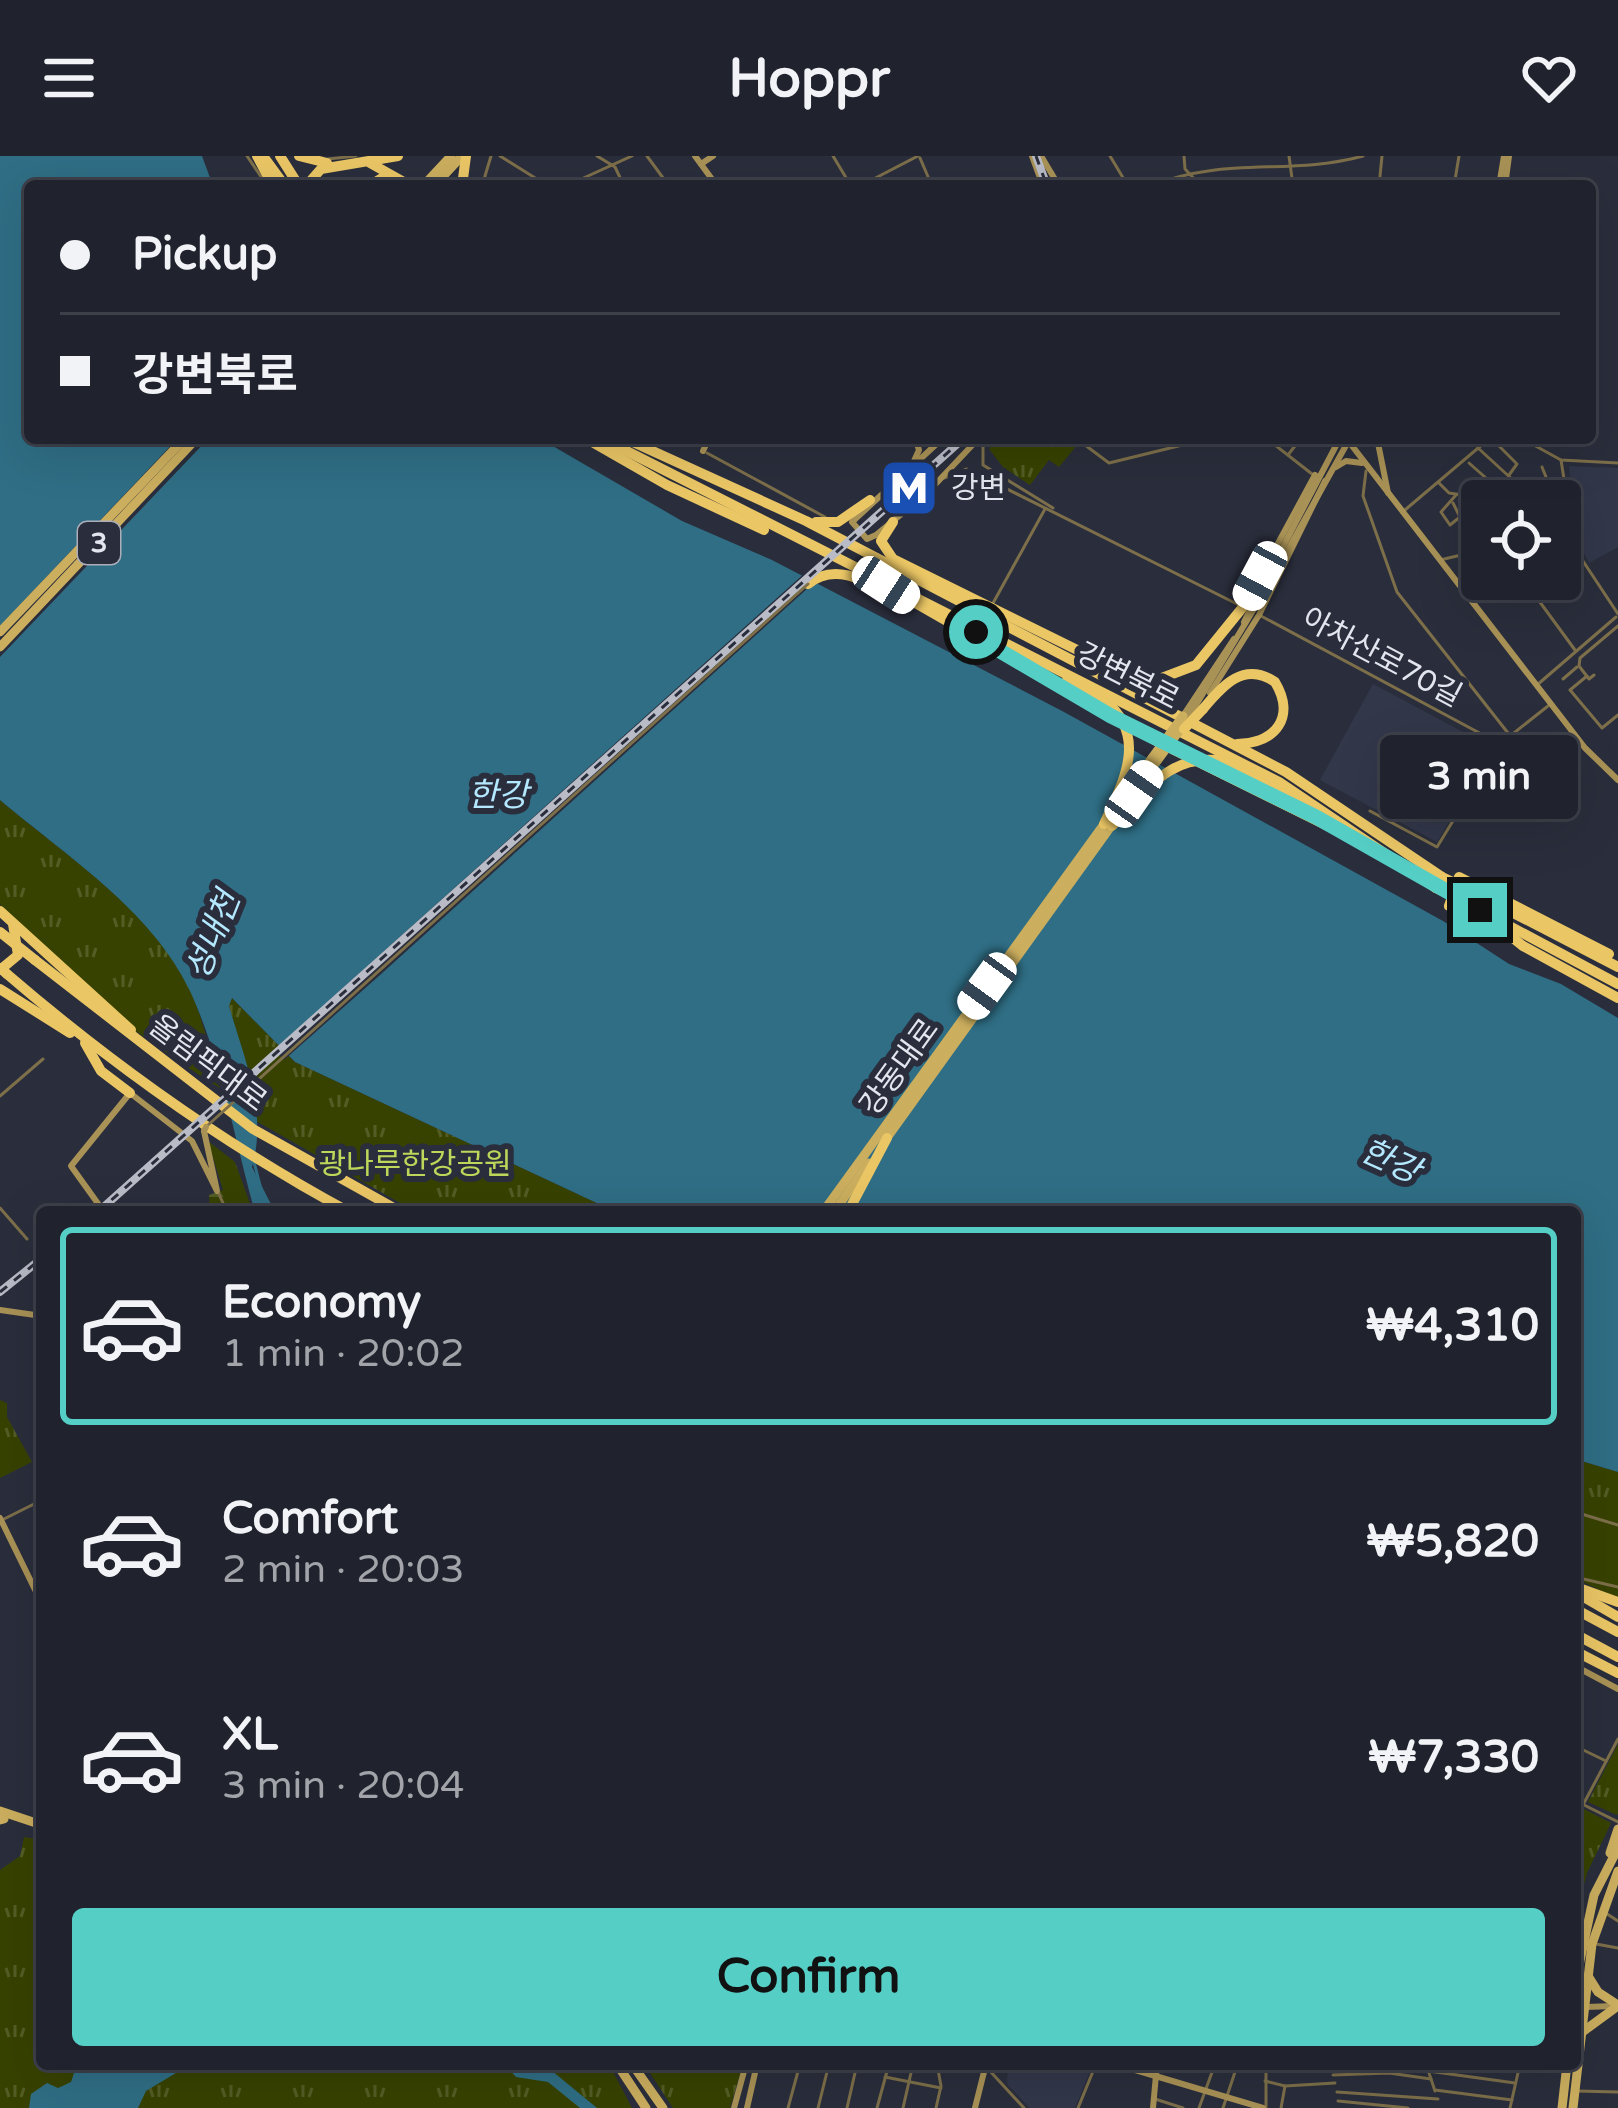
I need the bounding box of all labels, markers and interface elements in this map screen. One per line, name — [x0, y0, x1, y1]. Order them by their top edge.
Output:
icon: menu — [36, 45, 102, 111]
icon: heart — [1516, 45, 1582, 111]
text: Hoppr — [728, 46, 890, 111]
text: Pickup — [132, 228, 277, 282]
text: 강변북로 — [132, 349, 298, 403]
metro station icon: 강변 — [878, 457, 940, 519]
place label: 강변 — [951, 470, 1006, 507]
map controls — [1461, 480, 1581, 600]
button: locate — [1461, 480, 1581, 600]
road number: 3 — [78, 522, 120, 564]
car — [1227, 536, 1293, 616]
car — [846, 550, 926, 620]
street label: 아차산로70길 — [1296, 600, 1468, 715]
route start — [949, 605, 1003, 659]
street label: 강변북로 — [1070, 635, 1185, 718]
callout: 3 min — [1381, 736, 1579, 820]
text: 3 min — [1427, 753, 1531, 800]
car — [1099, 754, 1169, 834]
water label: 한강 — [468, 776, 533, 815]
water label: 성내천 — [178, 883, 250, 985]
route end — [1453, 883, 1507, 937]
car — [951, 946, 1023, 1026]
street label: 올림픽대로 — [141, 1007, 274, 1120]
street label: 강동대로 — [852, 1012, 947, 1123]
water label: 한강 — [1355, 1131, 1430, 1193]
park label: 광나루한강공원 — [318, 1146, 512, 1183]
icon: car — [78, 1272, 186, 1380]
text: Economy — [222, 1276, 421, 1330]
text: ₩4,310 — [1366, 1299, 1539, 1353]
text: 1 min · 20:02 — [222, 1330, 464, 1377]
icon: car — [78, 1488, 186, 1596]
text: Comfort — [222, 1492, 398, 1546]
text: ₩5,820 — [1366, 1515, 1539, 1569]
text: 2 min · 20:03 — [222, 1546, 464, 1593]
icon: car — [78, 1704, 186, 1812]
text: XL — [222, 1708, 278, 1762]
text: ₩7,330 — [1368, 1731, 1539, 1785]
text: 3 min · 20:04 — [222, 1762, 464, 1809]
button: Confirm — [72, 1908, 1545, 2046]

